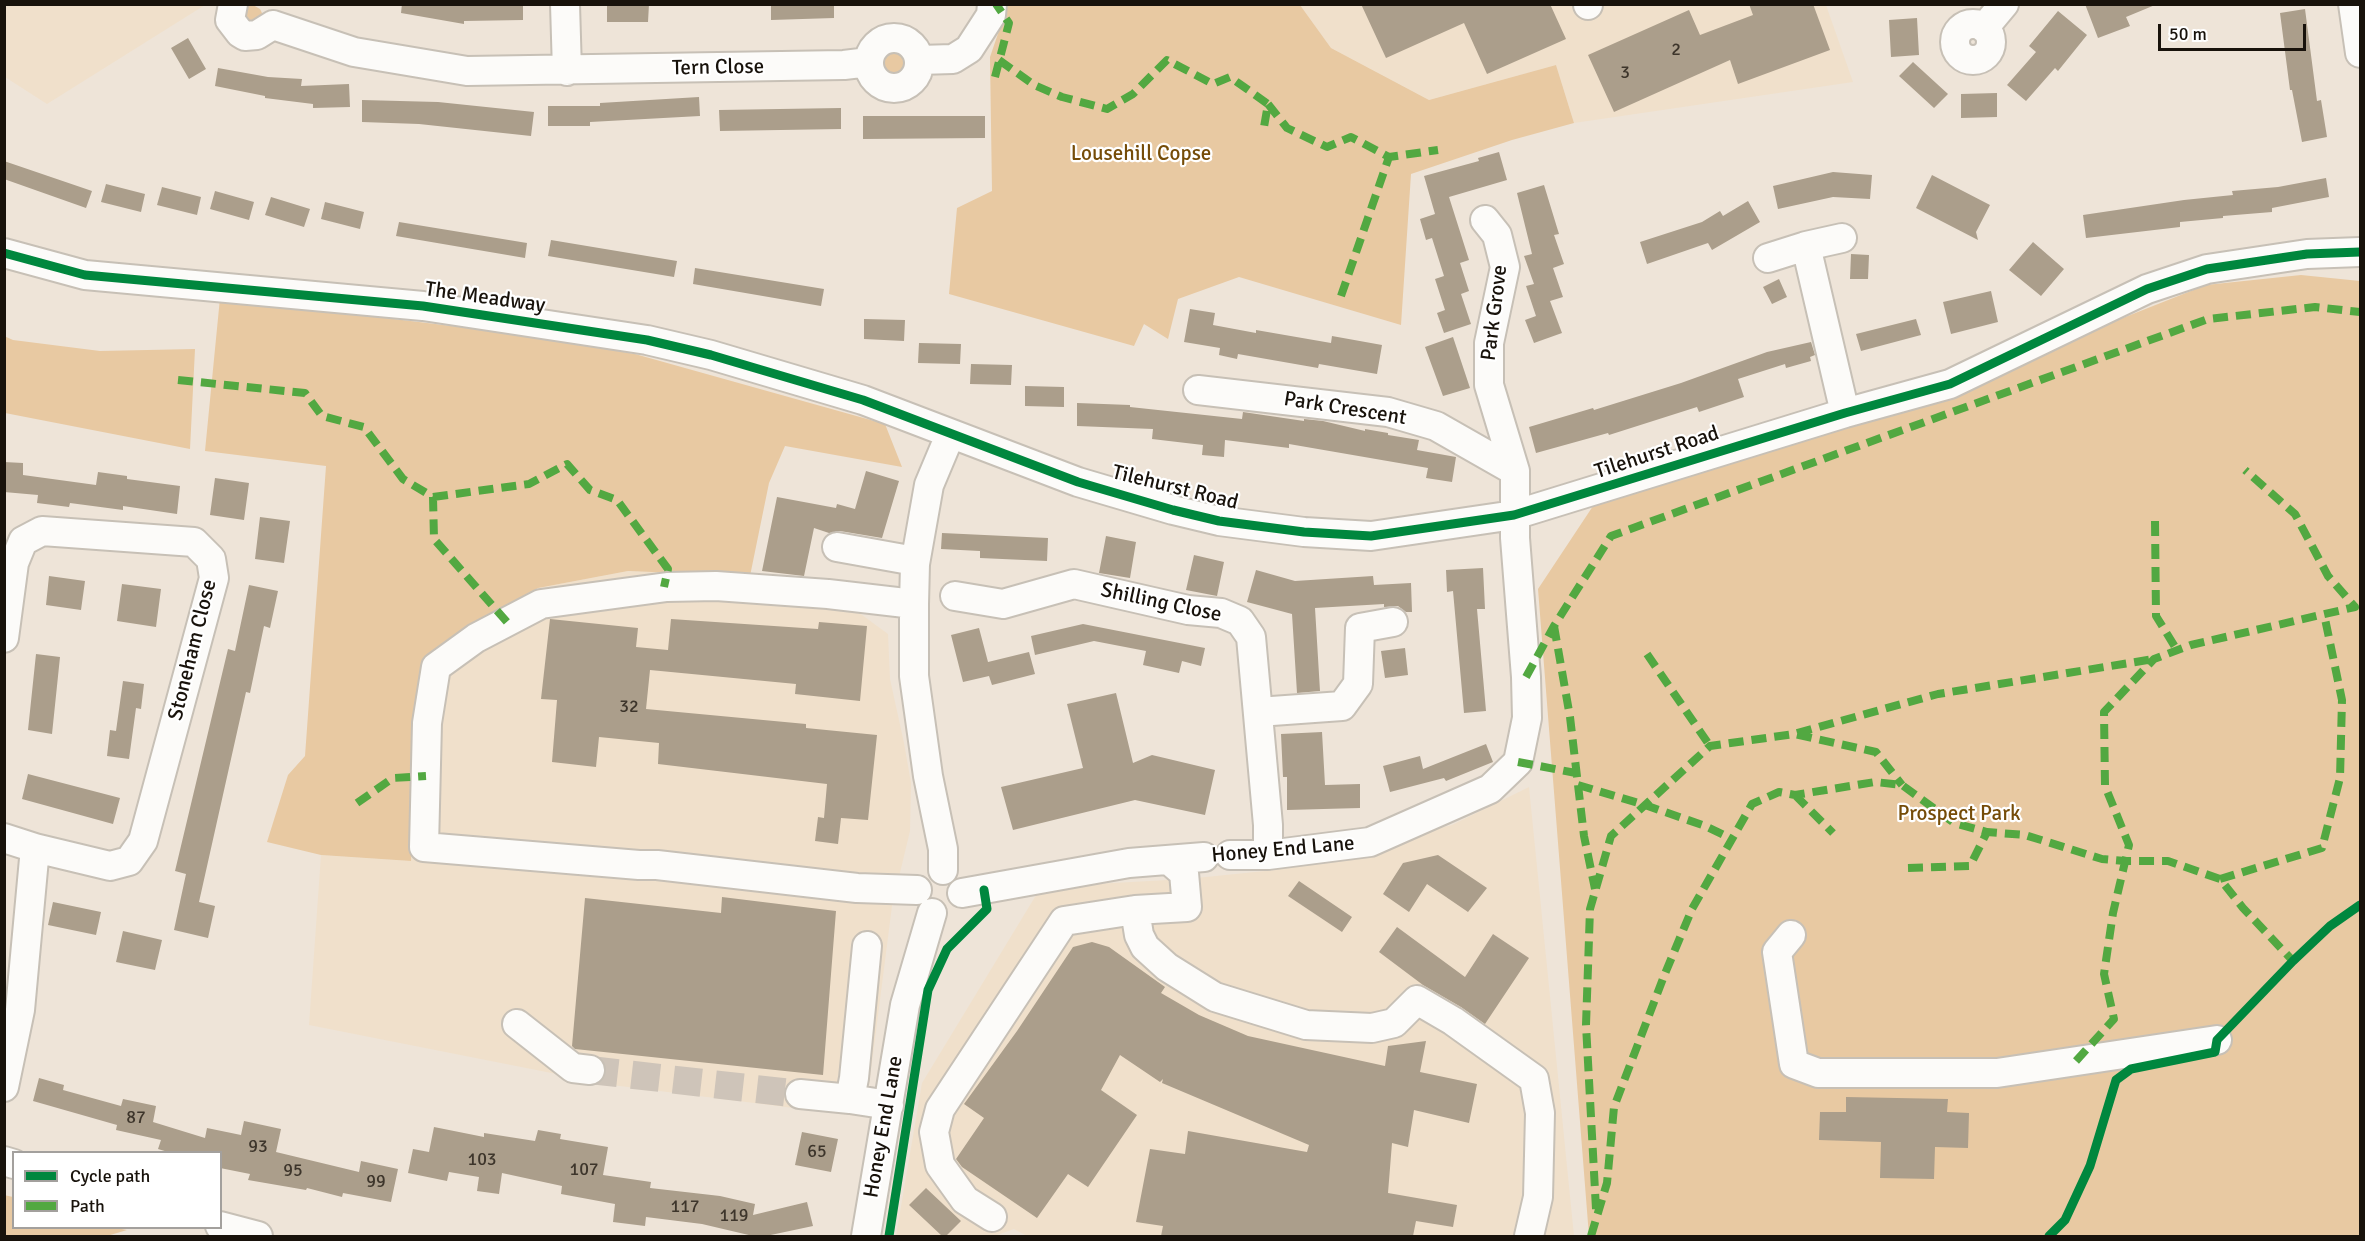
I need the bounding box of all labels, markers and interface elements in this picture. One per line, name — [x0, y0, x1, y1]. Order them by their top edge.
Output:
scale bar — [2161, 12, 2310, 50]
text: 50 m — [2169, 23, 2207, 45]
house number: 2 — [1671, 39, 1681, 61]
street label: Tern Close — [672, 55, 764, 81]
house number: 3 — [1620, 62, 1630, 84]
park label: Lousehill Copse — [1071, 141, 1211, 167]
street label: Park Grove — [1477, 264, 1513, 362]
street label: The Meadway — [423, 277, 547, 319]
street label: Park Crescent — [1282, 387, 1408, 431]
street label: Tilehurst Road — [1592, 421, 1722, 485]
street label: Tilehurst Road — [1109, 460, 1241, 516]
street label: Stoneham Close — [163, 577, 223, 723]
street label: Shilling Close — [1098, 578, 1224, 628]
house number: 32 — [619, 696, 639, 718]
park label: Prospect Park — [1898, 801, 2020, 827]
street label: Honey End Lane — [1210, 831, 1356, 869]
street label: Honey End Lane — [859, 1054, 909, 1200]
house number: 87 — [126, 1107, 146, 1129]
house number: 93 — [248, 1136, 268, 1158]
house number: 65 — [807, 1141, 827, 1163]
house number: 103 — [467, 1149, 497, 1171]
legend — [12, 1151, 222, 1229]
house number: 107 — [569, 1159, 599, 1181]
house number: 95 — [283, 1160, 303, 1182]
text: Cycle path — [70, 1165, 150, 1187]
house number: 99 — [366, 1171, 386, 1193]
text: Path — [70, 1195, 105, 1217]
house number: 117 — [670, 1196, 700, 1218]
house number: 119 — [719, 1205, 749, 1227]

